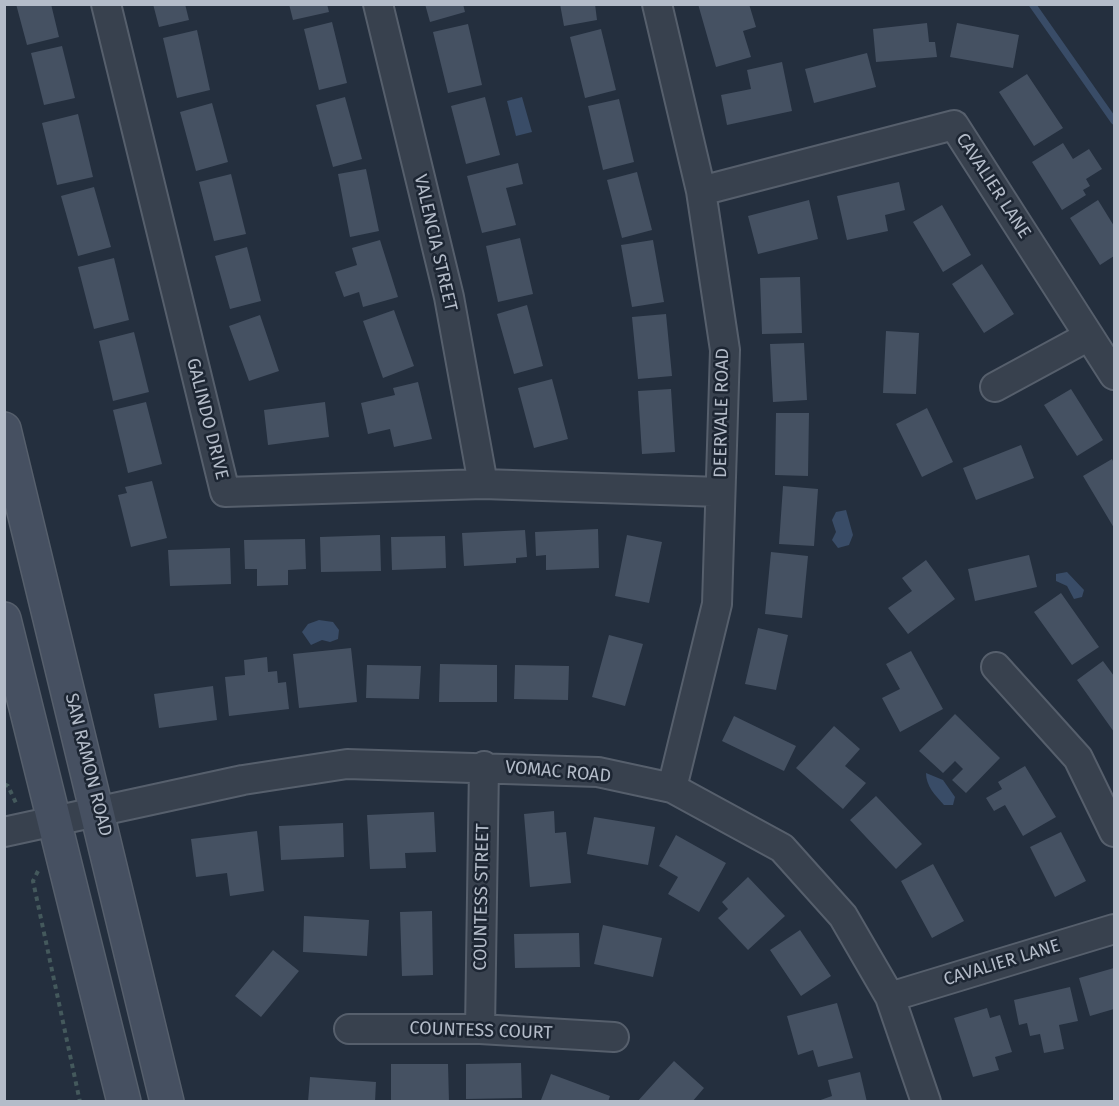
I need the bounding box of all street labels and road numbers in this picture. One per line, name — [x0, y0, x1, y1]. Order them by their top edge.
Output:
street label: CAVALIER LANE — [951, 129, 1035, 243]
street label: VALENCIA STREET — [409, 173, 461, 313]
street label: DEERVALE ROAD — [710, 348, 734, 478]
street label: GALINDO DRIVE — [181, 356, 233, 482]
street label: SAN RAMON ROAD — [60, 691, 116, 839]
street label: VOMAC ROAD — [504, 757, 612, 787]
street label: COUNTESS STREET — [470, 823, 494, 971]
street label: CAVALIER LANE — [941, 935, 1063, 991]
street label: COUNTESS COURT — [409, 1018, 553, 1044]

